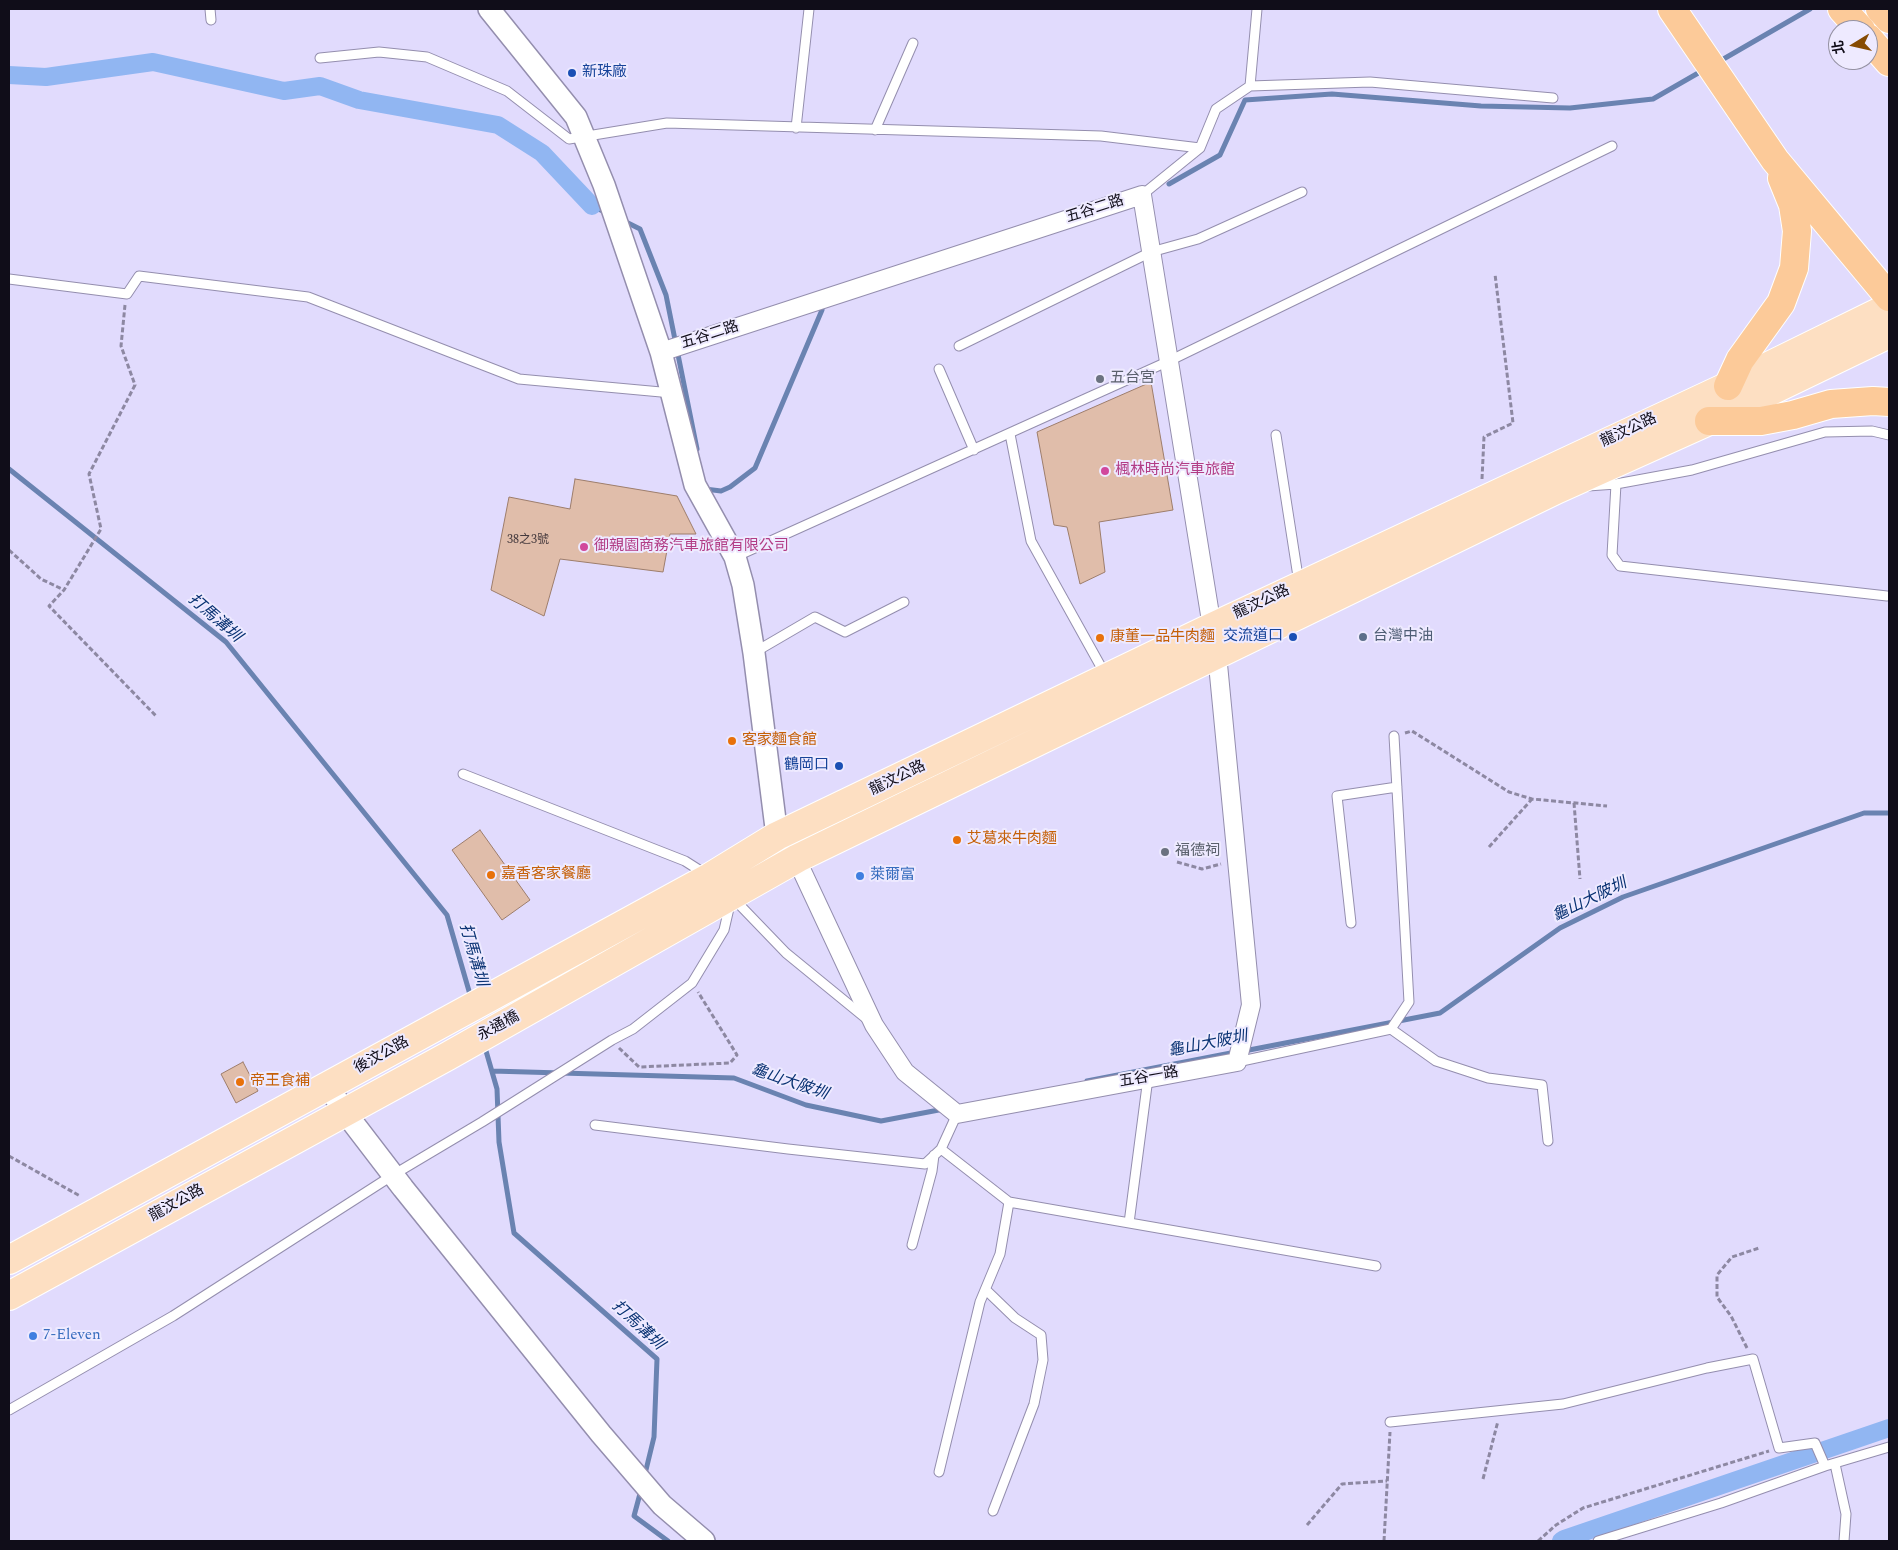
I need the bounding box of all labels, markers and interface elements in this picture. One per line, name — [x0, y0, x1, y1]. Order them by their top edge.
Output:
north arrow — [1828, 20, 1878, 70]
text: 北 — [1827, 39, 1850, 56]
place label: 新珠廠 — [582, 64, 627, 82]
marker: 新珠廠 — [566, 67, 578, 79]
street label: 五谷二路 — [1064, 192, 1126, 228]
street label: 五谷二路 — [679, 318, 741, 354]
place label: 五台宮 — [1110, 370, 1155, 388]
marker: 五台宮 — [1094, 373, 1106, 385]
street label: 龍汶公路 — [1598, 410, 1660, 452]
place label: 楓林時尚汽車旅館 — [1115, 462, 1235, 480]
marker: 楓林時尚汽車旅館 — [1099, 465, 1111, 477]
house number: 38之3號 — [507, 534, 549, 548]
place label: 御親園商務汽車旅館有限公司 — [594, 538, 789, 556]
marker: 御親園商務汽車旅館有限公司 — [578, 541, 590, 553]
street label: 龍汶公路 — [1231, 582, 1293, 624]
water label: 打馬溝圳 — [184, 591, 244, 647]
place label: 交流道口 — [1223, 628, 1283, 646]
place label: 台灣中油 — [1373, 628, 1433, 646]
place label: 康董一品牛肉麵 — [1110, 629, 1215, 647]
marker: 交流道口 — [1287, 631, 1299, 643]
marker: 台灣中油 — [1357, 631, 1369, 643]
marker: 康董一品牛肉麵 — [1094, 632, 1106, 644]
place label: 客家麵食館 — [742, 732, 817, 750]
marker: 客家麵食館 — [726, 735, 738, 747]
place label: 鶴岡口 — [784, 757, 829, 775]
street label: 龍汶公路 — [867, 758, 929, 800]
marker: 鶴岡口 — [833, 760, 845, 772]
place label: 艾葛來牛肉麵 — [967, 831, 1057, 849]
marker: 艾葛來牛肉麵 — [951, 834, 963, 846]
place label: 福德祠 — [1175, 843, 1220, 861]
marker: 福德祠 — [1159, 846, 1171, 858]
place label: 嘉香客家餐廳 — [501, 866, 591, 884]
place label: 萊爾富 — [870, 867, 915, 885]
marker: 嘉香客家餐廳 — [485, 869, 497, 881]
marker: 萊爾富 — [854, 870, 866, 882]
water label: 龜山大陂圳 — [1550, 875, 1630, 927]
water label: 打馬溝圳 — [454, 922, 490, 988]
street label: 永通橋 — [475, 1008, 523, 1046]
water label: 龜山大陂圳 — [1167, 1028, 1249, 1062]
street label: 後汶公路 — [351, 1034, 413, 1078]
water label: 龜山大陂圳 — [748, 1061, 830, 1105]
street label: 五谷一路 — [1118, 1064, 1180, 1092]
place label: 帝王食補 — [250, 1073, 310, 1091]
marker: 帝王食補 — [234, 1076, 246, 1088]
street label: 龍汶公路 — [146, 1182, 208, 1226]
water label: 打馬溝圳 — [607, 1297, 667, 1355]
place label: 7-Eleven — [43, 1327, 101, 1345]
marker: 7-Eleven — [27, 1330, 39, 1342]

